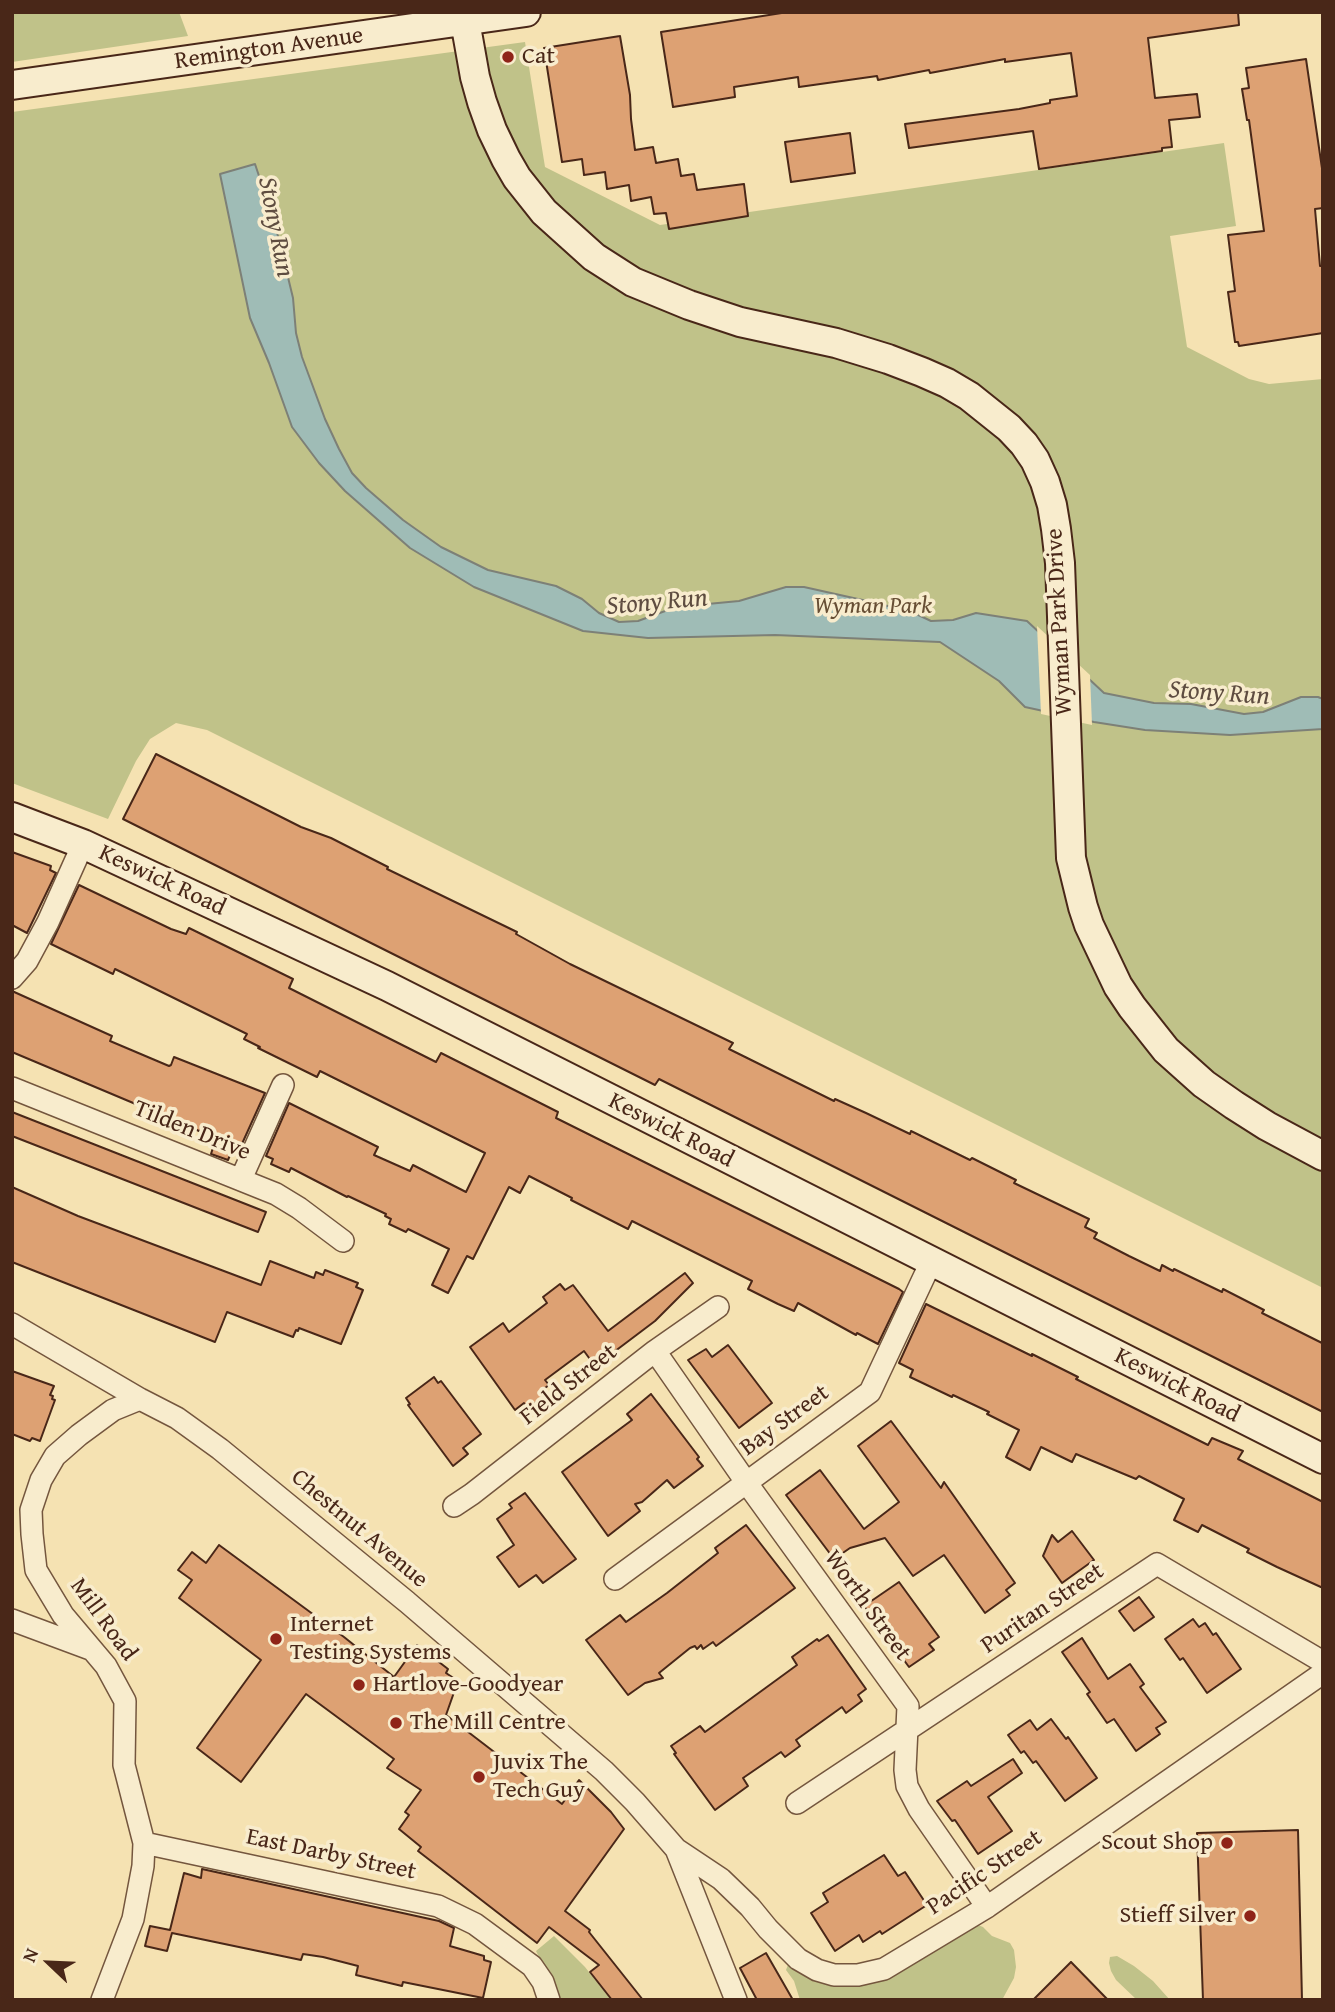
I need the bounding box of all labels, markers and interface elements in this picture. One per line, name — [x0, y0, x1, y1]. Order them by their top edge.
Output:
street label: Remington Avenue — [173, 22, 365, 76]
place label: Cat — [522, 43, 555, 71]
marker: Cat — [500, 49, 516, 65]
water label: Stony Run — [250, 174, 300, 280]
street label: Wyman Park Drive — [1041, 528, 1079, 716]
water label: Stony Run — [605, 583, 709, 623]
park label: Wyman Park — [814, 593, 932, 621]
water label: Stony Run — [1167, 675, 1271, 713]
street label: Keswick Road — [94, 839, 230, 923]
street label: Keswick Road — [604, 1087, 738, 1175]
street label: Tilden Drive — [129, 1094, 255, 1168]
street label: Field Street — [515, 1338, 623, 1432]
street label: Keswick Road — [1110, 1342, 1244, 1430]
street label: Bay Street — [735, 1379, 835, 1463]
street label: Chestnut Avenue — [285, 1463, 433, 1595]
street label: Worth Street — [817, 1545, 917, 1667]
street label: Puritan Street — [976, 1557, 1110, 1661]
street label: Mill Road — [63, 1573, 143, 1667]
place label: Internet Testing Systems — [290, 1611, 451, 1667]
marker: Internet Testing Systems — [268, 1631, 284, 1647]
place label: Hartlove-Goodyear — [373, 1671, 563, 1699]
marker: Hartlove-Goodyear — [351, 1677, 367, 1693]
place label: The Mill Centre — [410, 1709, 566, 1737]
marker: The Mill Centre — [388, 1715, 404, 1731]
place label: Juvix The Tech Guy — [493, 1749, 588, 1805]
marker: Juvix The Tech Guy — [471, 1769, 487, 1785]
street label: East Darby Street — [243, 1823, 419, 1887]
street label: Pacific Street — [922, 1824, 1048, 1922]
place label: Scout Shop — [1101, 1829, 1213, 1857]
marker: Scout Shop — [1219, 1835, 1235, 1851]
place label: Stieff Silver — [1119, 1902, 1236, 1930]
marker: Stieff Silver — [1242, 1908, 1258, 1924]
north arrow — [14, 1928, 84, 1998]
text: N — [14, 1943, 45, 1966]

